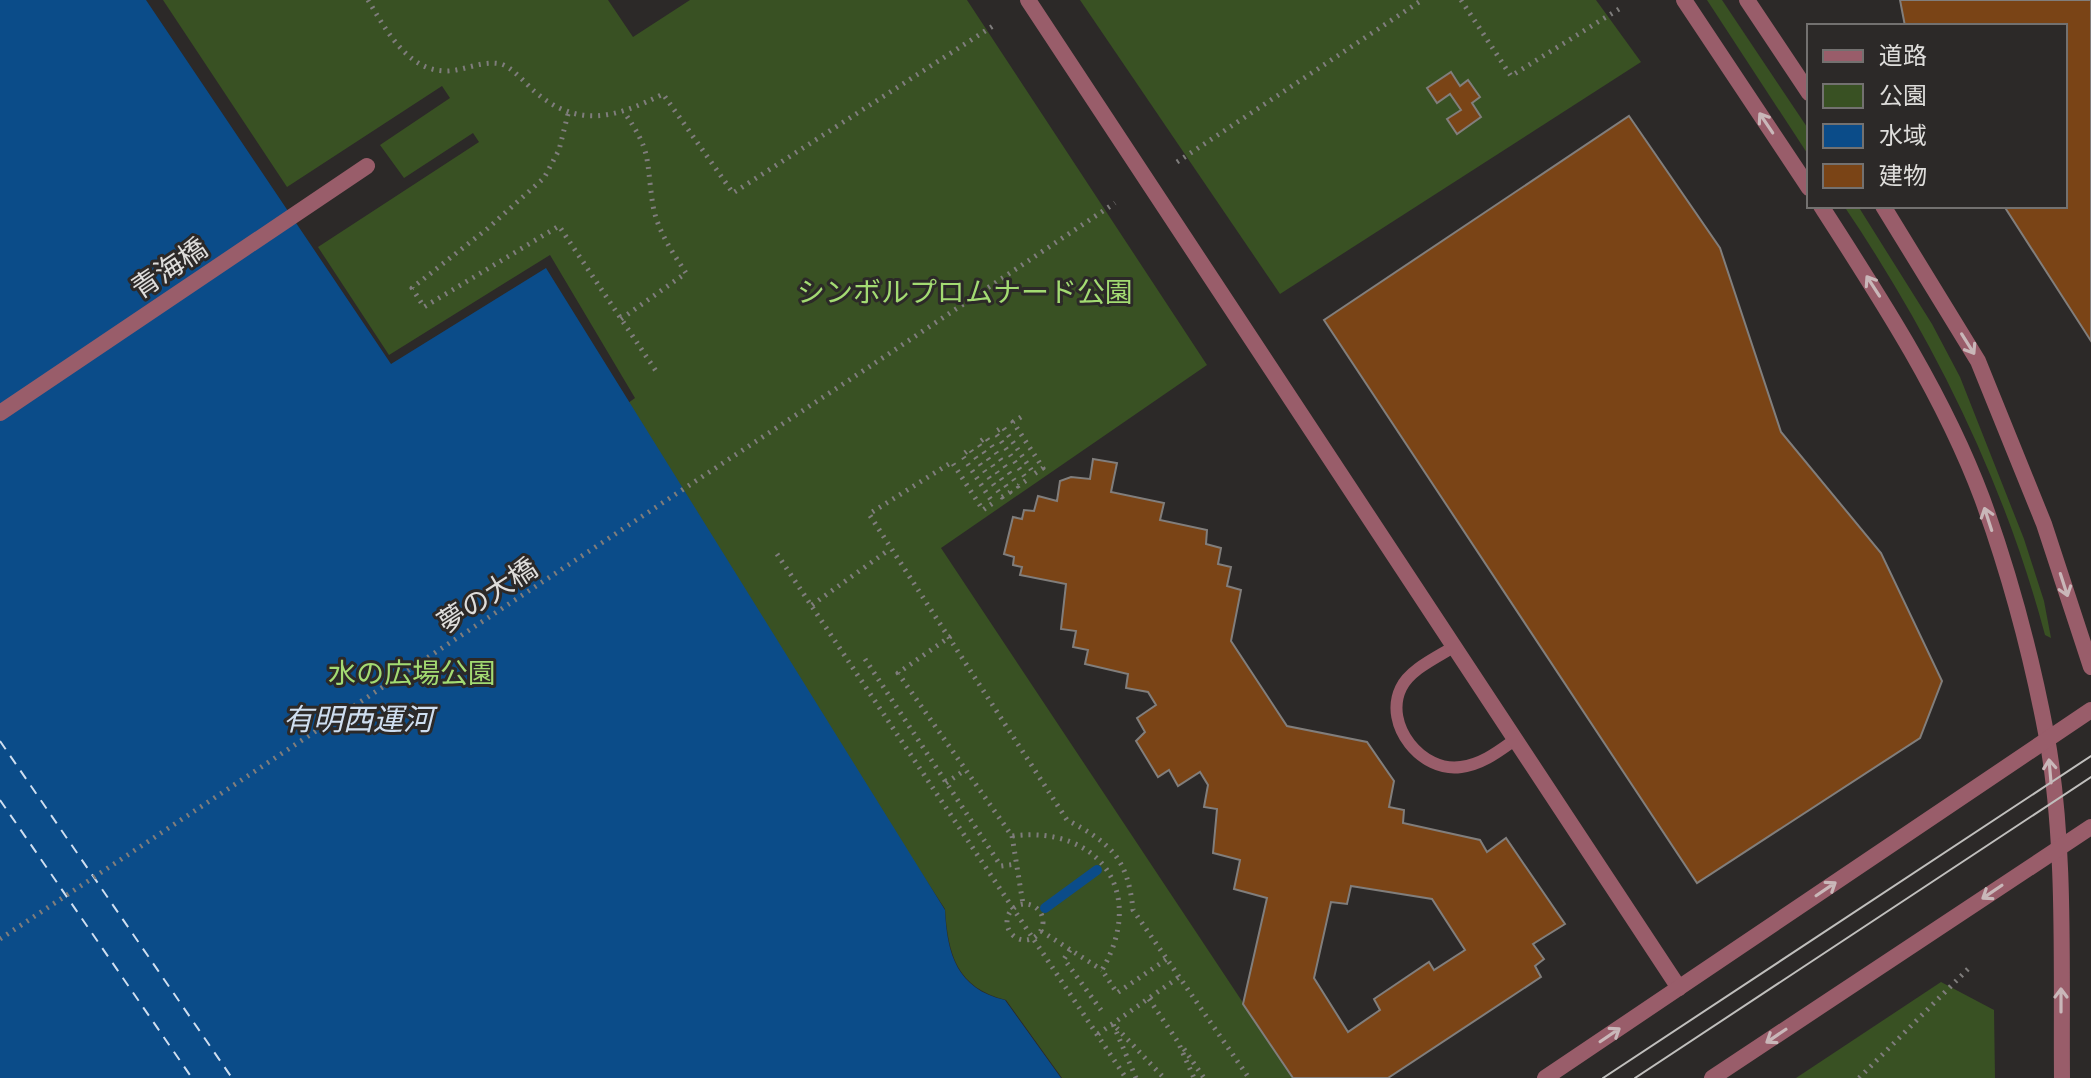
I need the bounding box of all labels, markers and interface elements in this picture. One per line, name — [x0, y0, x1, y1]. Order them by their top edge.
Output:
legend — [1807, 24, 2067, 208]
text: 道路 — [1879, 40, 1927, 71]
text: 公園 — [1879, 80, 1927, 111]
one-way arrow — [1758, 113, 1774, 135]
text: 水域 — [1879, 120, 1927, 151]
text: 建物 — [1879, 160, 1927, 191]
street label: 青海橋 — [124, 230, 214, 306]
park label: シンボルプロムナード公園 — [797, 274, 1133, 310]
one-way arrow — [1865, 276, 1881, 298]
one-way arrow — [1960, 332, 1976, 355]
one-way arrow — [1980, 506, 1995, 531]
street label: 夢の大橋 — [430, 549, 544, 641]
one-way arrow — [2057, 572, 2072, 597]
park label: 水の広場公園 — [328, 655, 496, 691]
water label: 有明西運河 — [283, 700, 438, 739]
one-way arrow — [2042, 758, 2057, 785]
one-way arrow — [1814, 881, 1836, 897]
one-way arrow — [1982, 883, 2004, 900]
one-way arrow — [2053, 987, 2069, 1014]
one-way arrow — [1598, 1026, 1621, 1042]
one-way arrow — [1765, 1027, 1787, 1044]

